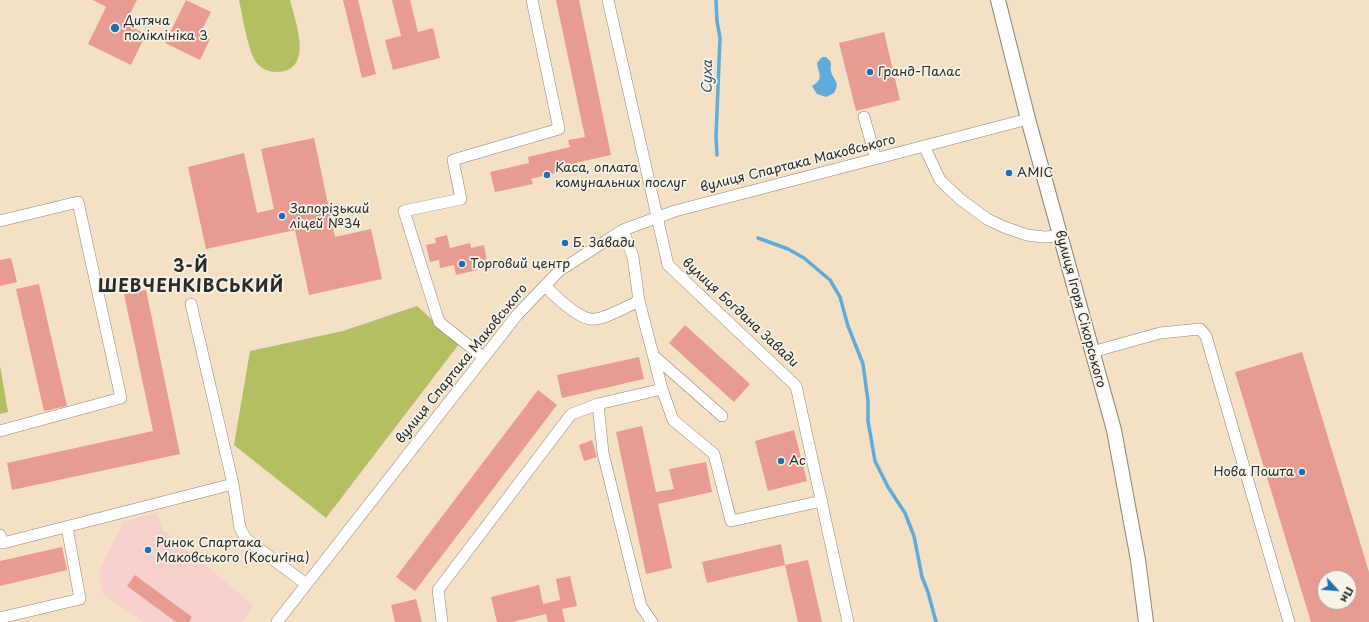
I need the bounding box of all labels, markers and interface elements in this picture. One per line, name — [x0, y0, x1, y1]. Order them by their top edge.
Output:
place label: Дитяча поліклініка 3 — [124, 13, 208, 44]
marker: Дитяча поліклініка 3 — [109, 22, 121, 34]
water label: Суха — [699, 60, 717, 94]
place label: Гранд-Палас — [878, 64, 961, 80]
marker: Гранд-Палас — [865, 67, 875, 77]
street label: вулиця Спартака Маковського — [699, 132, 897, 196]
place label: Каса, оплата комунальних послуг — [555, 160, 687, 191]
place label: AMIC — [1017, 165, 1054, 181]
marker: AMIC — [1004, 168, 1014, 178]
marker: Каса, оплата комунальних послуг — [542, 170, 552, 180]
place label: Запорізький ліцей №34 — [290, 201, 369, 232]
marker: Запорізький ліцей №34 — [277, 211, 287, 221]
street label: вулиця Ігоря Сікорського — [1051, 228, 1109, 390]
place label: Б. Завади — [573, 235, 635, 251]
marker: Б. Завади — [560, 238, 570, 248]
street label: вулиця Богдана Завади — [679, 255, 801, 371]
place label: Торговий центр — [470, 256, 570, 272]
district label: 3-Й ШЕВЧЕНКІВСЬКИЙ — [97, 257, 285, 297]
marker: Торговий центр — [457, 259, 467, 269]
street label: вулиця Спартака Маковського — [393, 281, 531, 447]
place label: Ас — [789, 453, 806, 469]
marker: Ас — [776, 456, 786, 466]
place label: Нова Пошта — [1214, 464, 1294, 480]
marker: Нова Пошта — [1297, 467, 1307, 477]
place label: Ринок Спартака Маковського (Косигіна) — [156, 535, 309, 566]
marker: Ринок Спартака Маковського (Косигіна) — [143, 545, 153, 555]
north arrow — [1317, 570, 1357, 610]
text: Пн — [1336, 584, 1358, 606]

